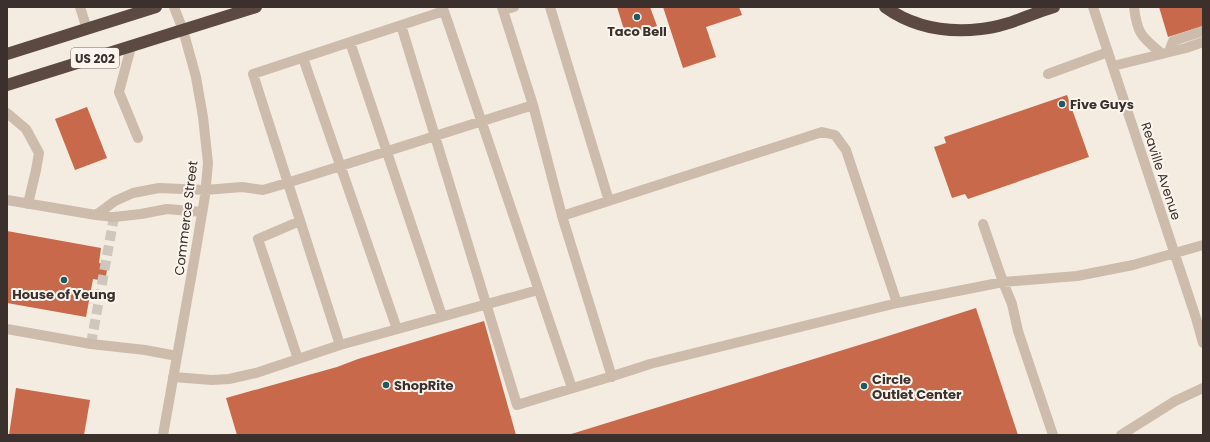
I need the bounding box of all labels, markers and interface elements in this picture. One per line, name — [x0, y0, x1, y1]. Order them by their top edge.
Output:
marker: Taco Bell — [632, 12, 642, 22]
place label: Taco Bell — [607, 22, 667, 41]
road number: US 202 — [71, 48, 119, 68]
place label: Five Guys — [1070, 95, 1134, 114]
marker: Five Guys — [1057, 99, 1067, 109]
street label: Reaville Avenue — [1136, 120, 1186, 222]
street label: Commerce Street — [170, 159, 203, 276]
marker: House of Yeung — [59, 275, 69, 285]
place label: House of Yeung — [12, 285, 116, 304]
place label: Circle Outlet Center — [872, 370, 962, 404]
place label: ShopRite — [394, 376, 453, 395]
marker: ShopRite — [381, 380, 391, 390]
marker: Circle Outlet Center — [859, 381, 869, 391]

